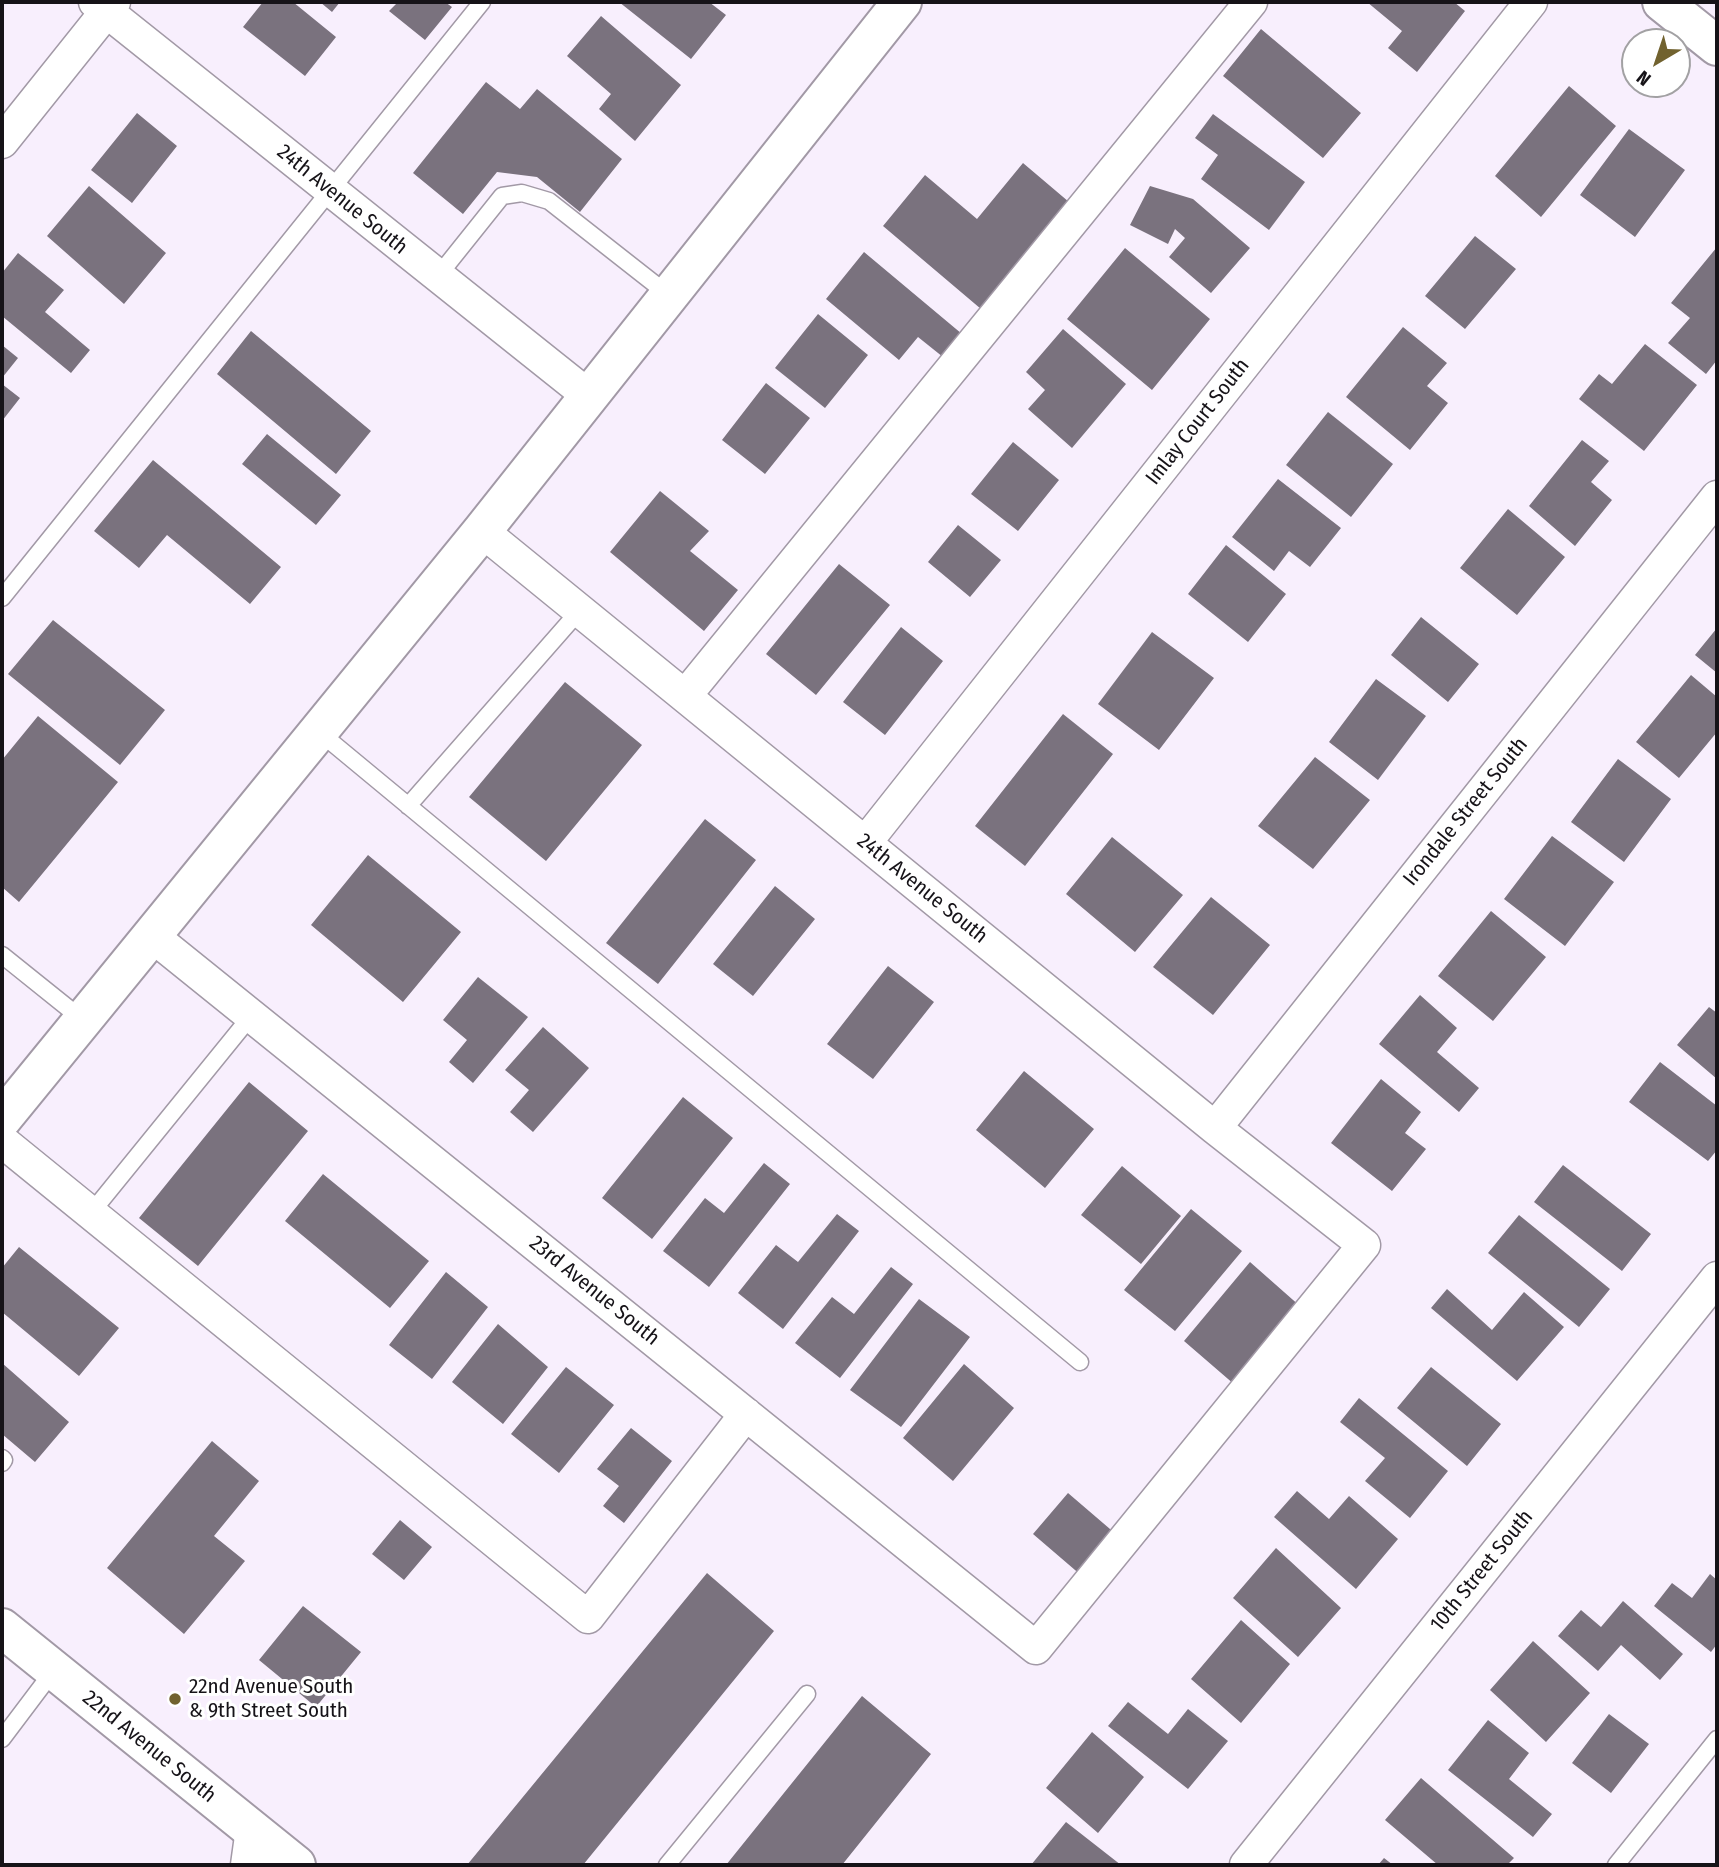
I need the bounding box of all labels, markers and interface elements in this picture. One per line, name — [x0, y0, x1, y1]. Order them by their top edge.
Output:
north arrow — [1621, 28, 1691, 98]
text: N — [1632, 66, 1655, 91]
street label: 24th Avenue South — [272, 140, 412, 260]
street label: Imlay Court South — [1141, 354, 1255, 490]
street label: Irondale Street South — [1399, 733, 1533, 891]
street label: 24th Avenue South — [852, 829, 992, 949]
street label: 23rd Avenue South — [524, 1231, 664, 1351]
street label: 10th Street South — [1425, 1505, 1539, 1637]
place label: 22nd Avenue South & 9th Street South — [189, 1674, 353, 1724]
street label: 22nd Avenue South — [77, 1686, 221, 1808]
marker: 22nd Avenue South & 9th Street South — [167, 1691, 183, 1707]

